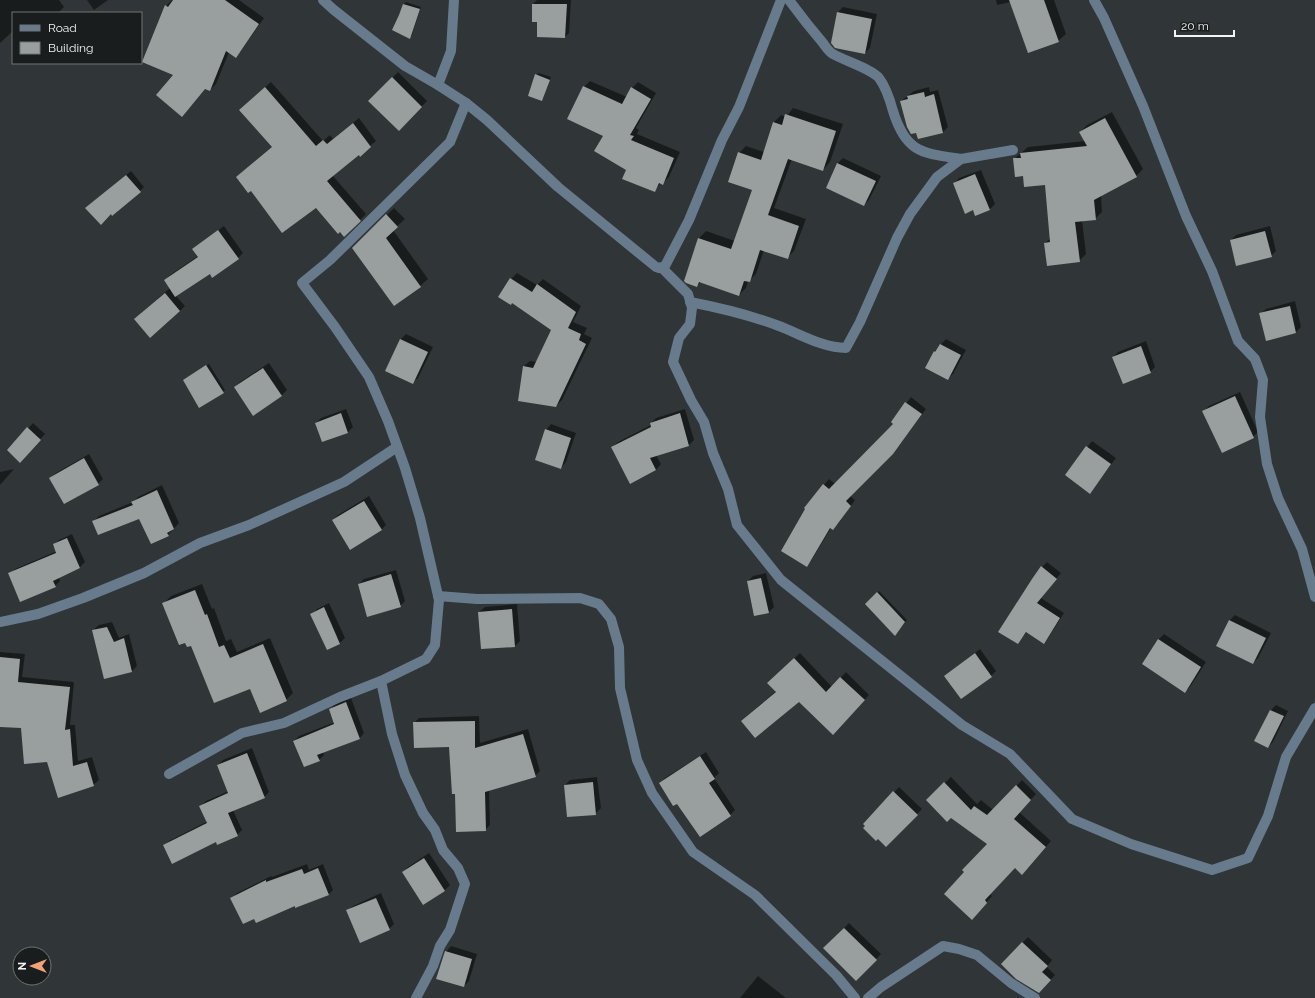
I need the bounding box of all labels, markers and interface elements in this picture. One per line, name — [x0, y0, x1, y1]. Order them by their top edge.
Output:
legend — [12, 12, 142, 64]
scale bar — [1175, 12, 1234, 38]
text: 20 m — [1181, 19, 1209, 33]
text: Road — [48, 21, 77, 35]
text: Building — [48, 41, 94, 55]
north arrow — [12, 946, 52, 986]
text: N — [16, 962, 29, 970]

